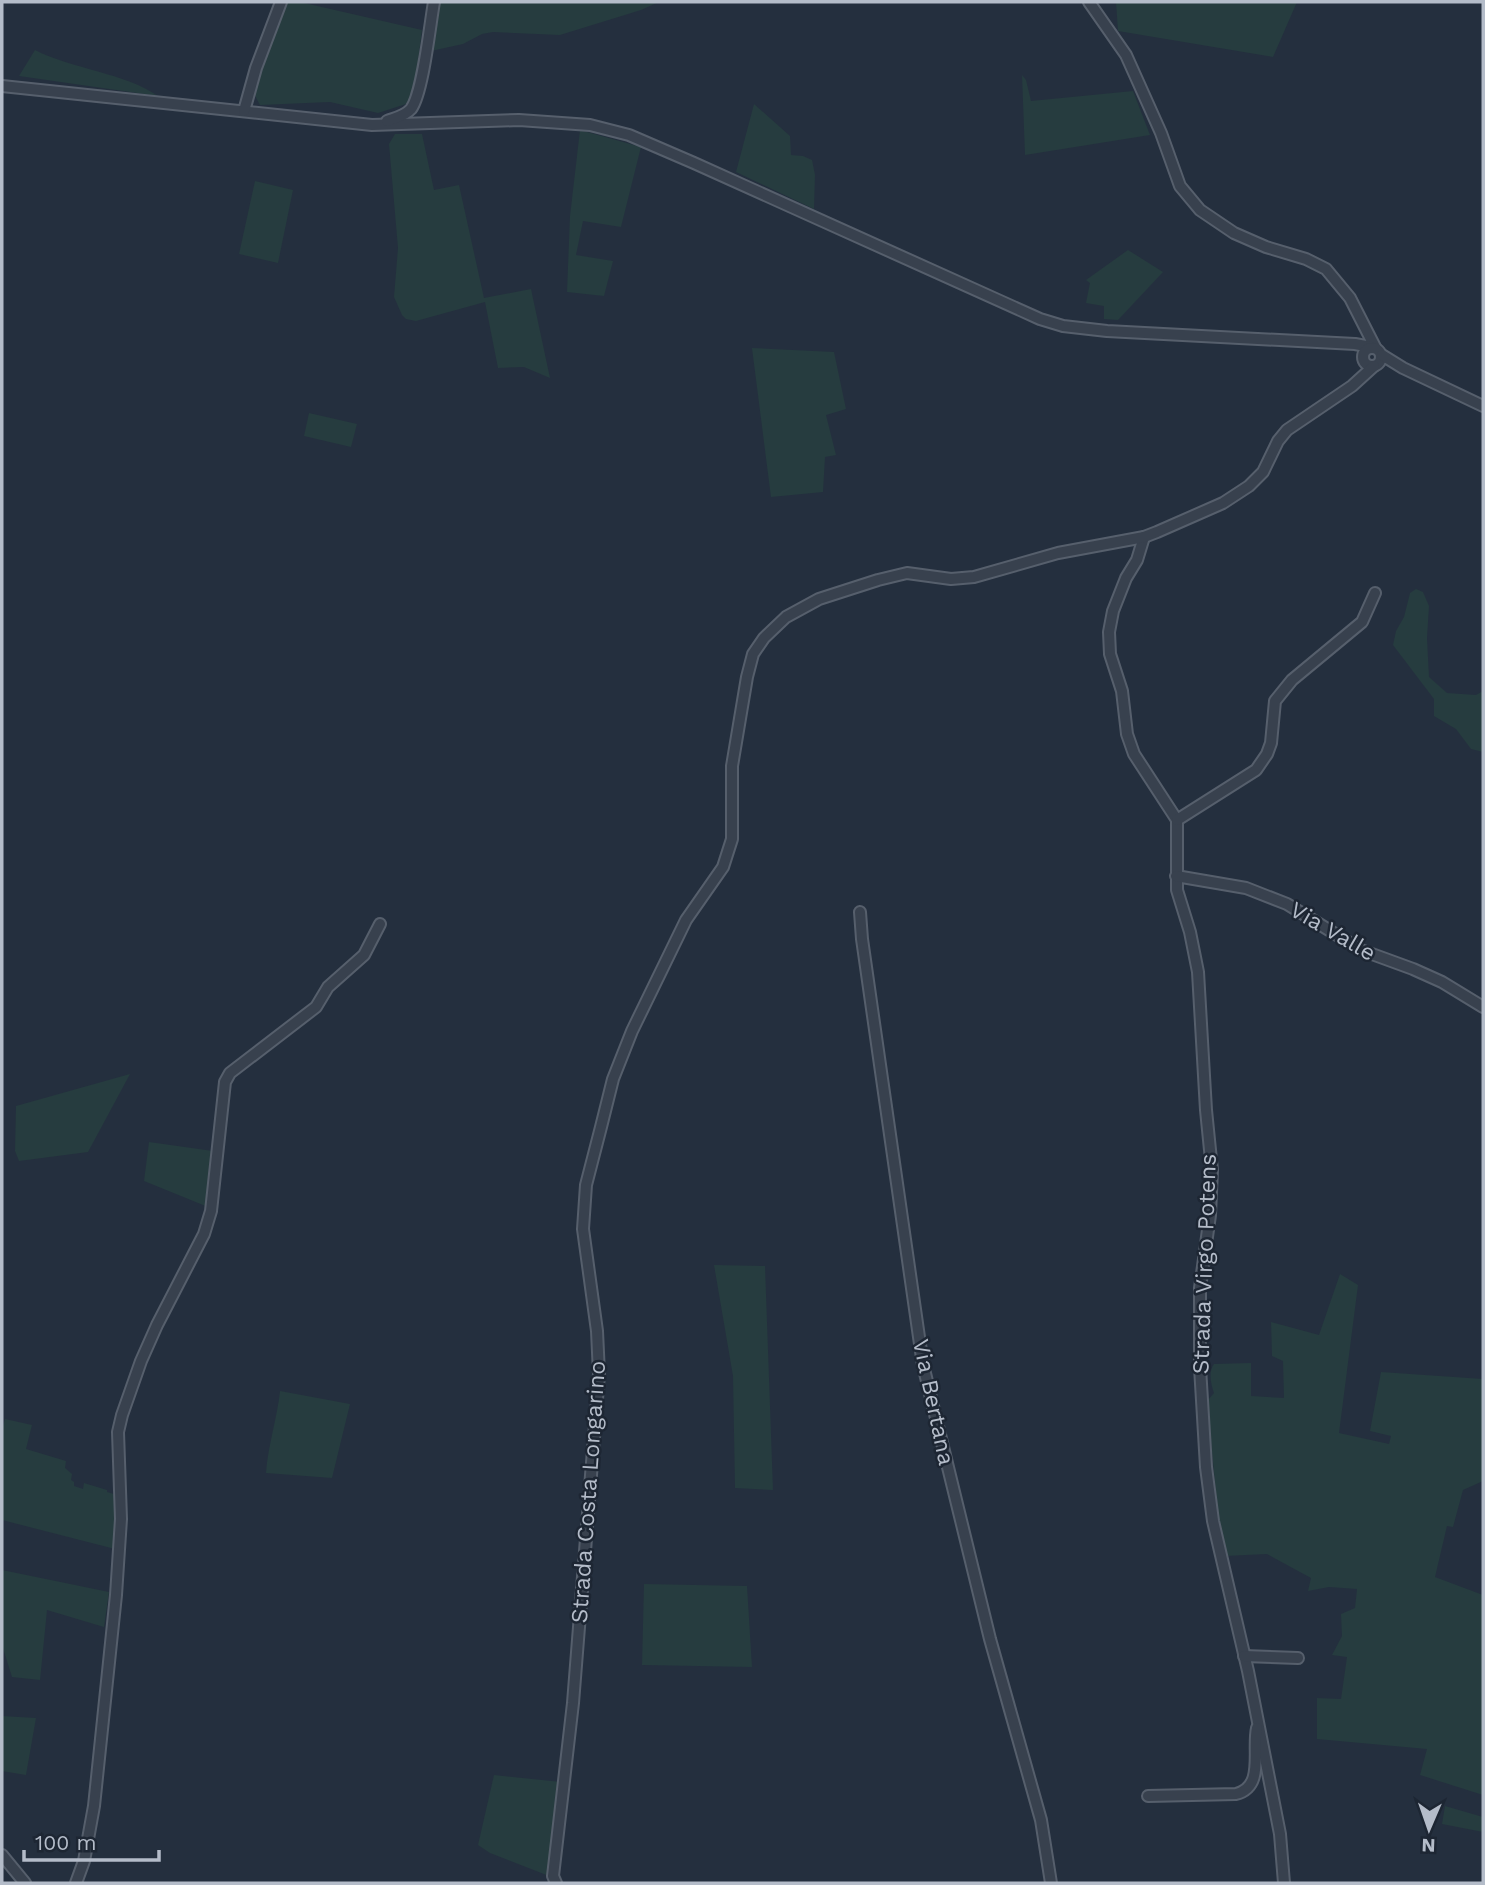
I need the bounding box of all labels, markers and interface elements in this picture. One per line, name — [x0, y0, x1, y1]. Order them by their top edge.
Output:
street label: Via Valle — [1285, 896, 1380, 967]
street label: Strada Virgo Potens — [1187, 1153, 1222, 1375]
street label: Via Bertana — [907, 1337, 960, 1468]
street label: Strada Costa Longarino — [566, 1360, 611, 1624]
north arrow — [1394, 1794, 1464, 1864]
scale bar — [24, 1818, 159, 1862]
text: 100 m — [35, 1830, 97, 1855]
text: N — [1421, 1834, 1436, 1857]

